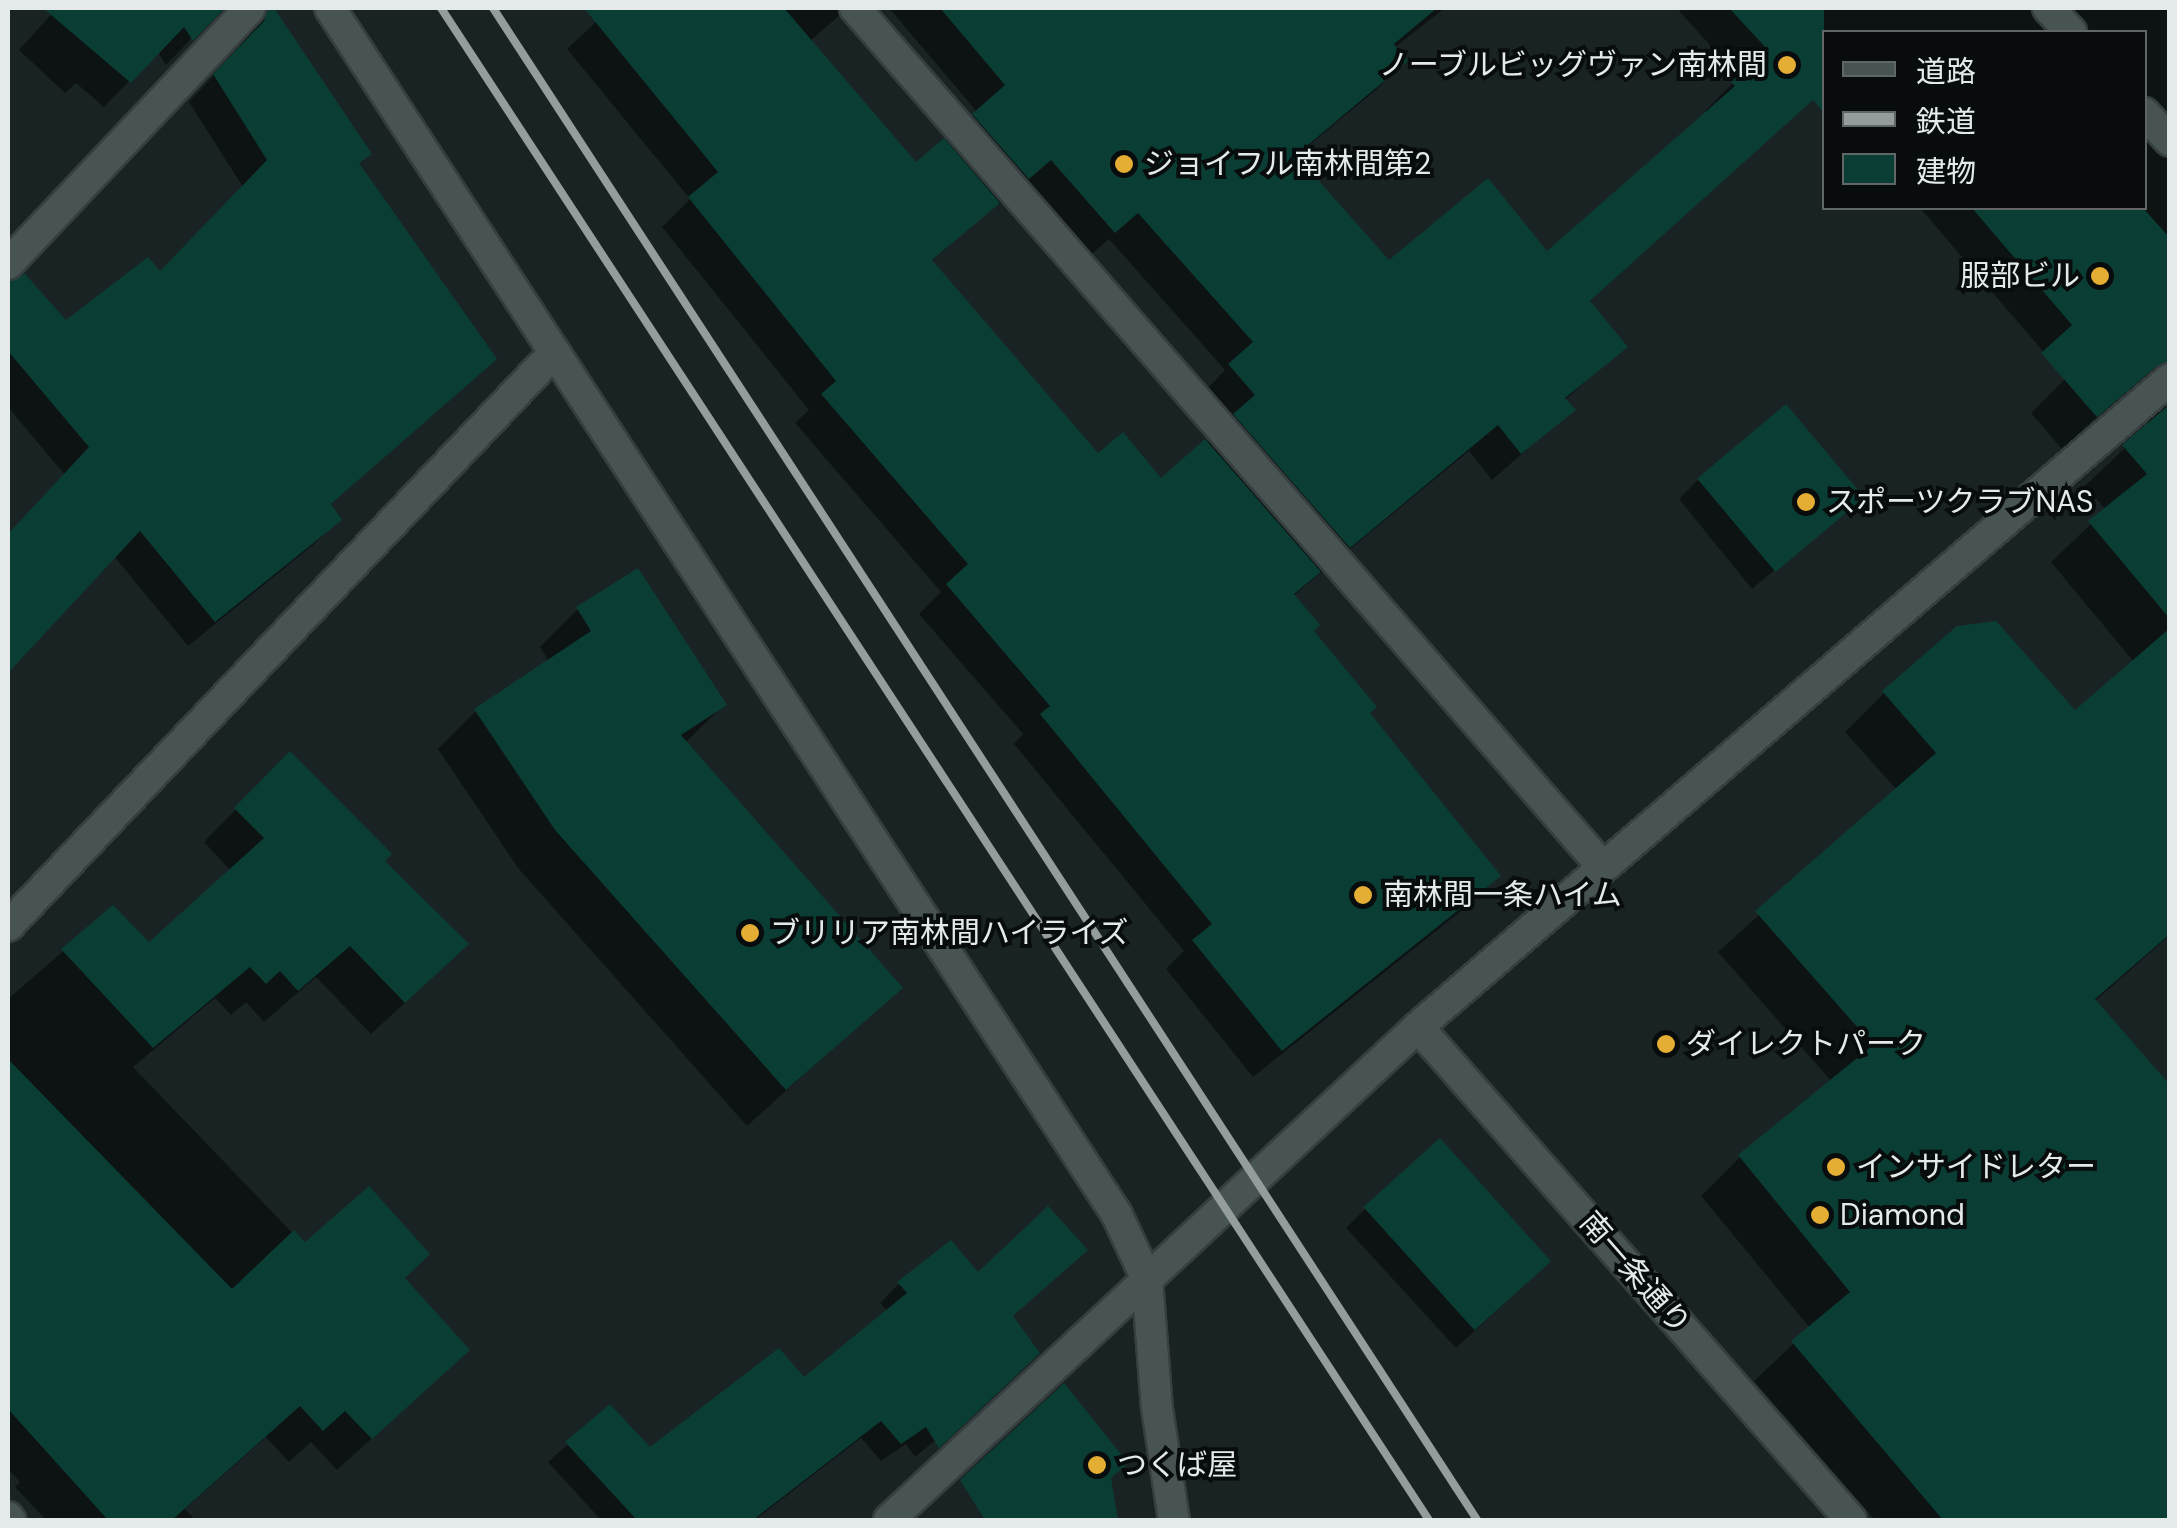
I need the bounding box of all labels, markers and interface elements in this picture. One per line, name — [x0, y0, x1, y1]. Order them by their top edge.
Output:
legend — [1822, 30, 2147, 210]
place label: ノーブルビッグヴァン南林間 — [1377, 47, 1767, 83]
text: 道路 — [1916, 52, 1976, 91]
marker: ノーブルビッグヴァン南林間 — [1776, 54, 1798, 76]
text: 鉄道 — [1916, 102, 1976, 141]
place label: ジョイフル南林間第2 — [1144, 146, 1431, 182]
text: 建物 — [1916, 152, 1976, 191]
marker: ジョイフル南林間第2 — [1113, 153, 1135, 175]
place label: 服部ビル — [1960, 258, 2080, 294]
marker: 服部ビル — [2089, 265, 2111, 287]
place label: スポーツクラブNAS — [1826, 484, 2094, 520]
marker: スポーツクラブNAS — [1795, 491, 1817, 513]
place label: 南林間一条ハイム — [1383, 877, 1623, 913]
marker: 南林間一条ハイム — [1352, 884, 1374, 906]
place label: ブリリア南林間ハイライズ — [770, 915, 1130, 951]
marker: ブリリア南林間ハイライズ — [739, 922, 761, 944]
place label: ダイレクトパーク — [1686, 1026, 1926, 1062]
marker: ダイレクトパーク — [1655, 1033, 1677, 1055]
place label: インサイドレター — [1856, 1149, 2096, 1185]
marker: インサイドレター — [1825, 1156, 1847, 1178]
place label: Diamond — [1840, 1197, 1965, 1233]
marker: Diamond — [1809, 1204, 1831, 1226]
street label: 南一条通り — [1572, 1205, 1698, 1341]
place label: つくば屋 — [1117, 1447, 1237, 1483]
marker: つくば屋 — [1086, 1454, 1108, 1476]

